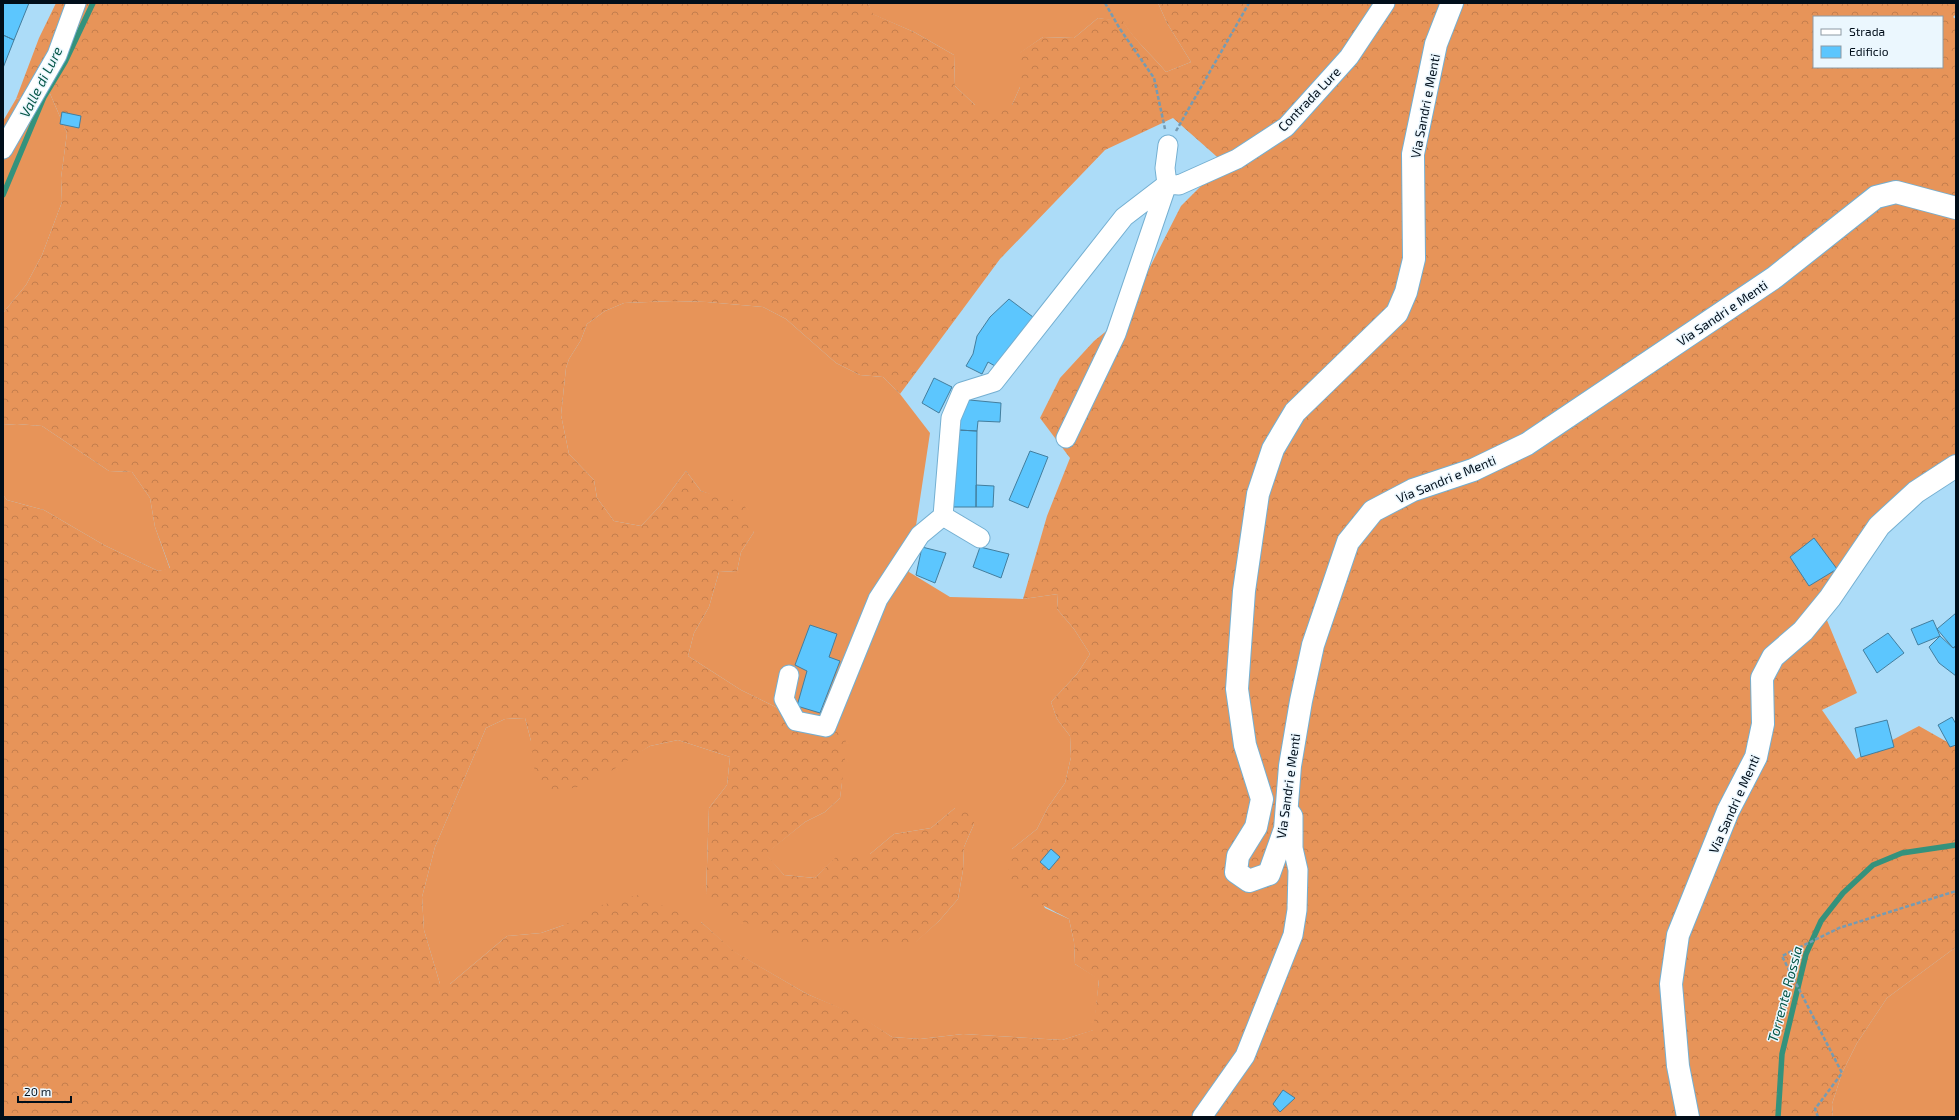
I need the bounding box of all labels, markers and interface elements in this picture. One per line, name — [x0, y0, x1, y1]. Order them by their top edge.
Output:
legend — [1813, 16, 1943, 68]
text: Strada — [1849, 24, 1885, 38]
water label: Valle di Lure — [15, 43, 66, 120]
text: Edificio — [1849, 44, 1889, 58]
street label: Via Sandri e Menti — [1407, 52, 1443, 160]
street label: Contrada Lure — [1274, 63, 1344, 135]
street label: Via Sandri e Menti — [1674, 277, 1770, 349]
street label: Via Sandri e Menti — [1394, 452, 1498, 506]
street label: Via Sandri e Menti — [1273, 732, 1303, 840]
street label: Via Sandri e Menti — [1705, 752, 1763, 856]
water label: Torrente Rossia — [1763, 944, 1806, 1044]
scale bar — [18, 1078, 71, 1104]
text: 20 m — [24, 1084, 51, 1098]

